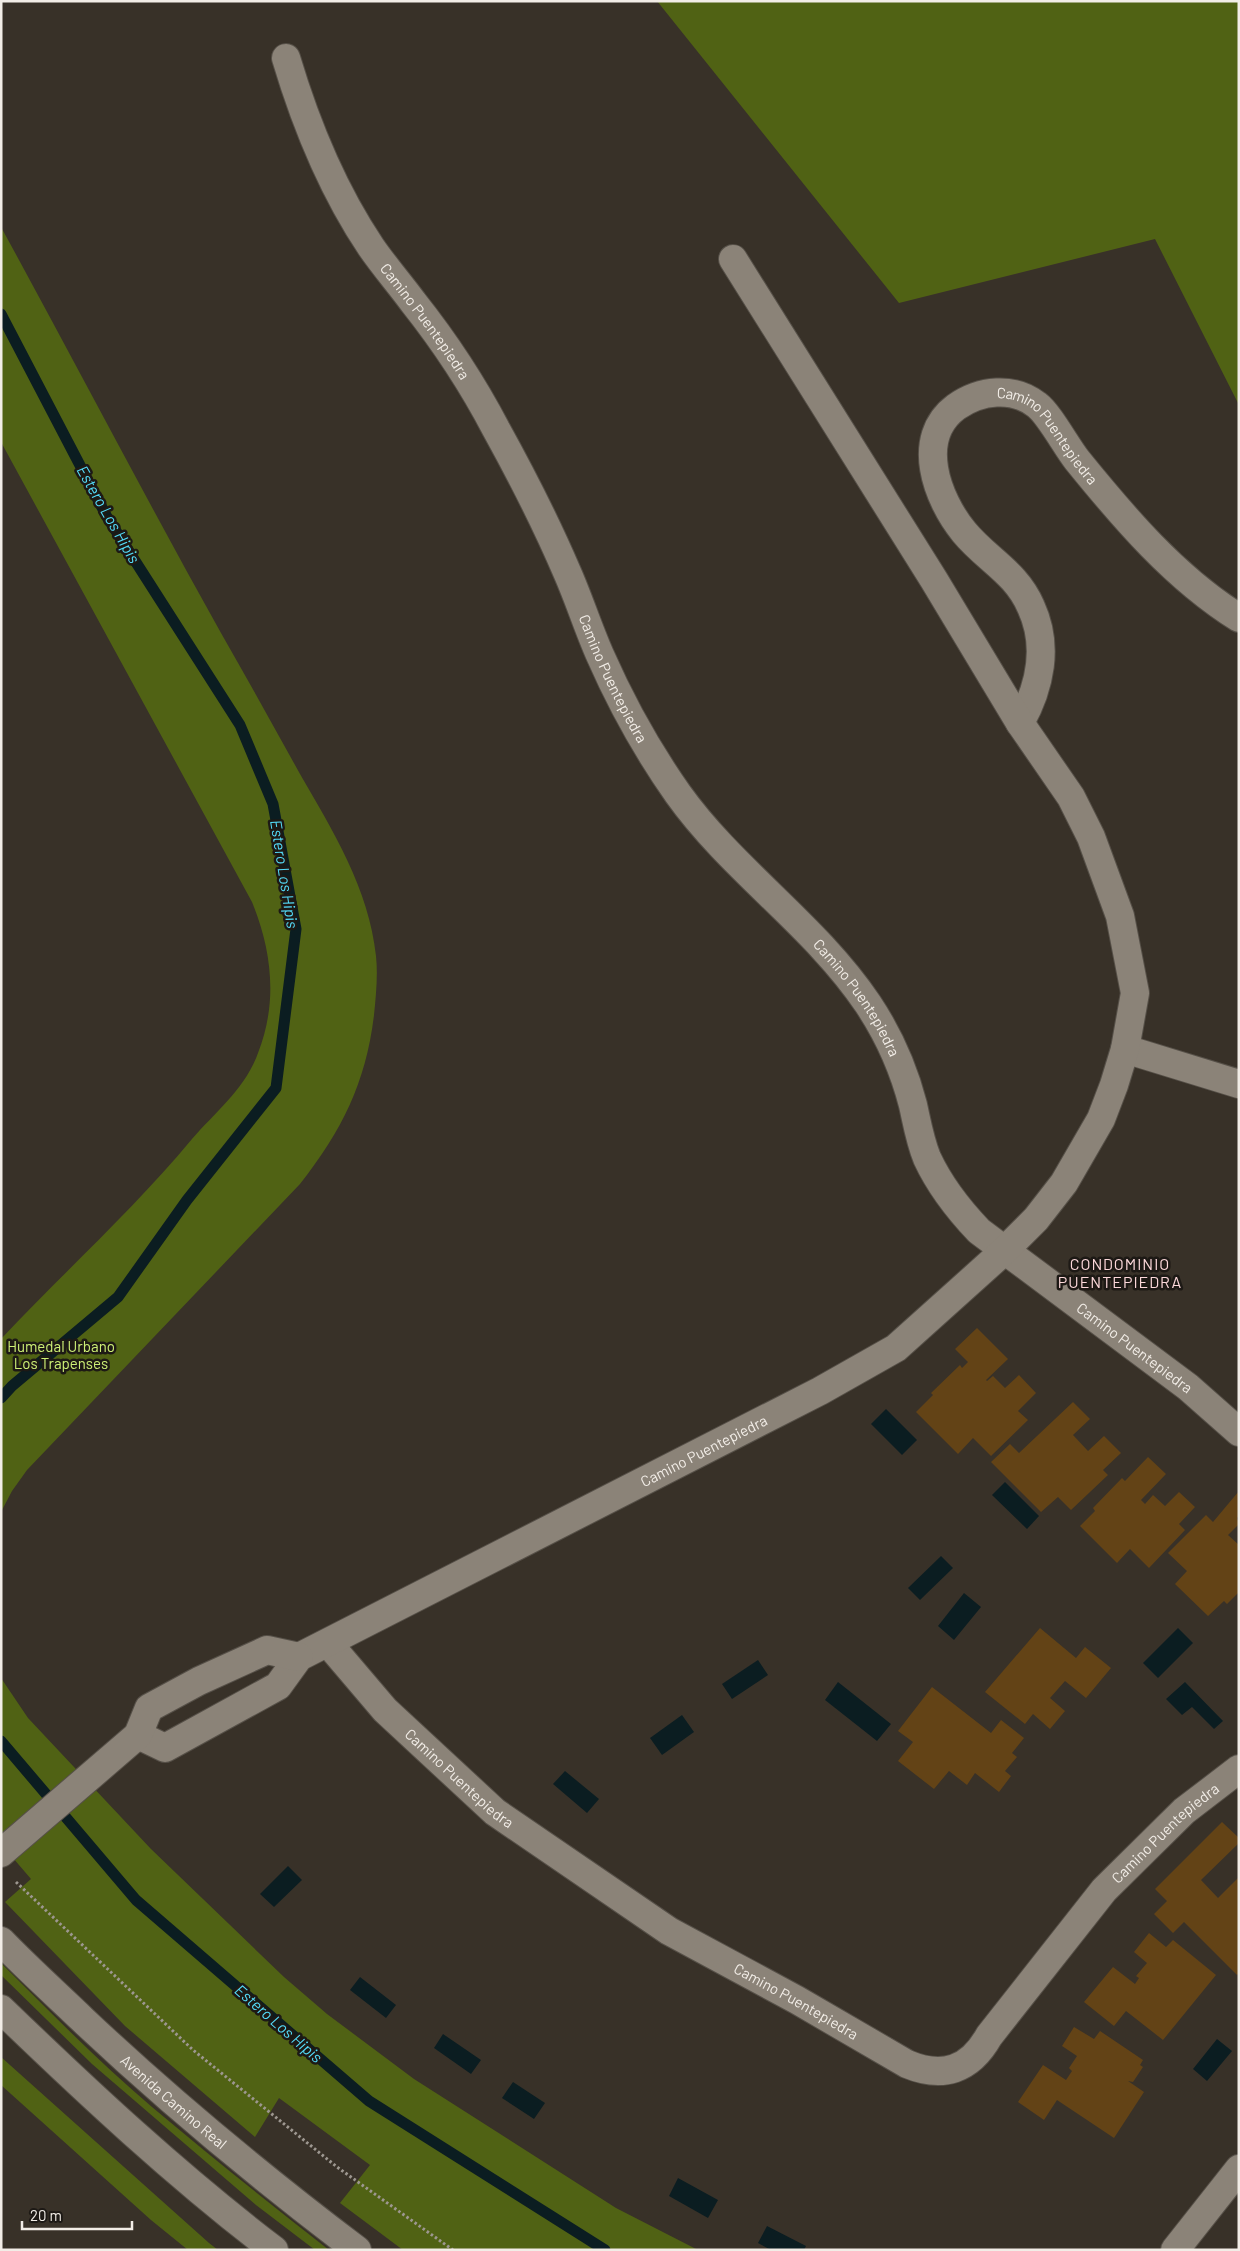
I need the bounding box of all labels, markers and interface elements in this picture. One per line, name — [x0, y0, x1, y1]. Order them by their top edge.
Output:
street label: Camino Puentepiedra — [377, 259, 474, 382]
street label: Camino Puentepiedra — [997, 383, 1102, 488]
water label: Estero Los Hipis — [73, 462, 145, 567]
street label: Camino Puentepiedra — [576, 612, 652, 746]
water label: Estero Los Hipis — [267, 818, 303, 930]
street label: Camino Puentepiedra — [810, 935, 904, 1059]
district label: CONDOMINIO PUENTEPIEDRA — [1058, 1254, 1182, 1291]
street label: Camino Puentepiedra — [1074, 1298, 1196, 1396]
park label: Humedal Urbano Los Trapenses — [7, 1337, 115, 1372]
street label: Camino Puentepiedra — [637, 1411, 770, 1490]
street label: Camino Puentepiedra — [402, 1725, 517, 1831]
street label: Camino Puentepiedra — [1107, 1779, 1222, 1887]
street label: Camino Puentepiedra — [731, 1959, 862, 2043]
water label: Estero Los Hipis — [231, 1980, 327, 2066]
street label: Avenida Camino Real — [117, 2051, 231, 2152]
scale bar — [22, 2198, 132, 2230]
text: 20 m — [30, 2206, 62, 2224]

